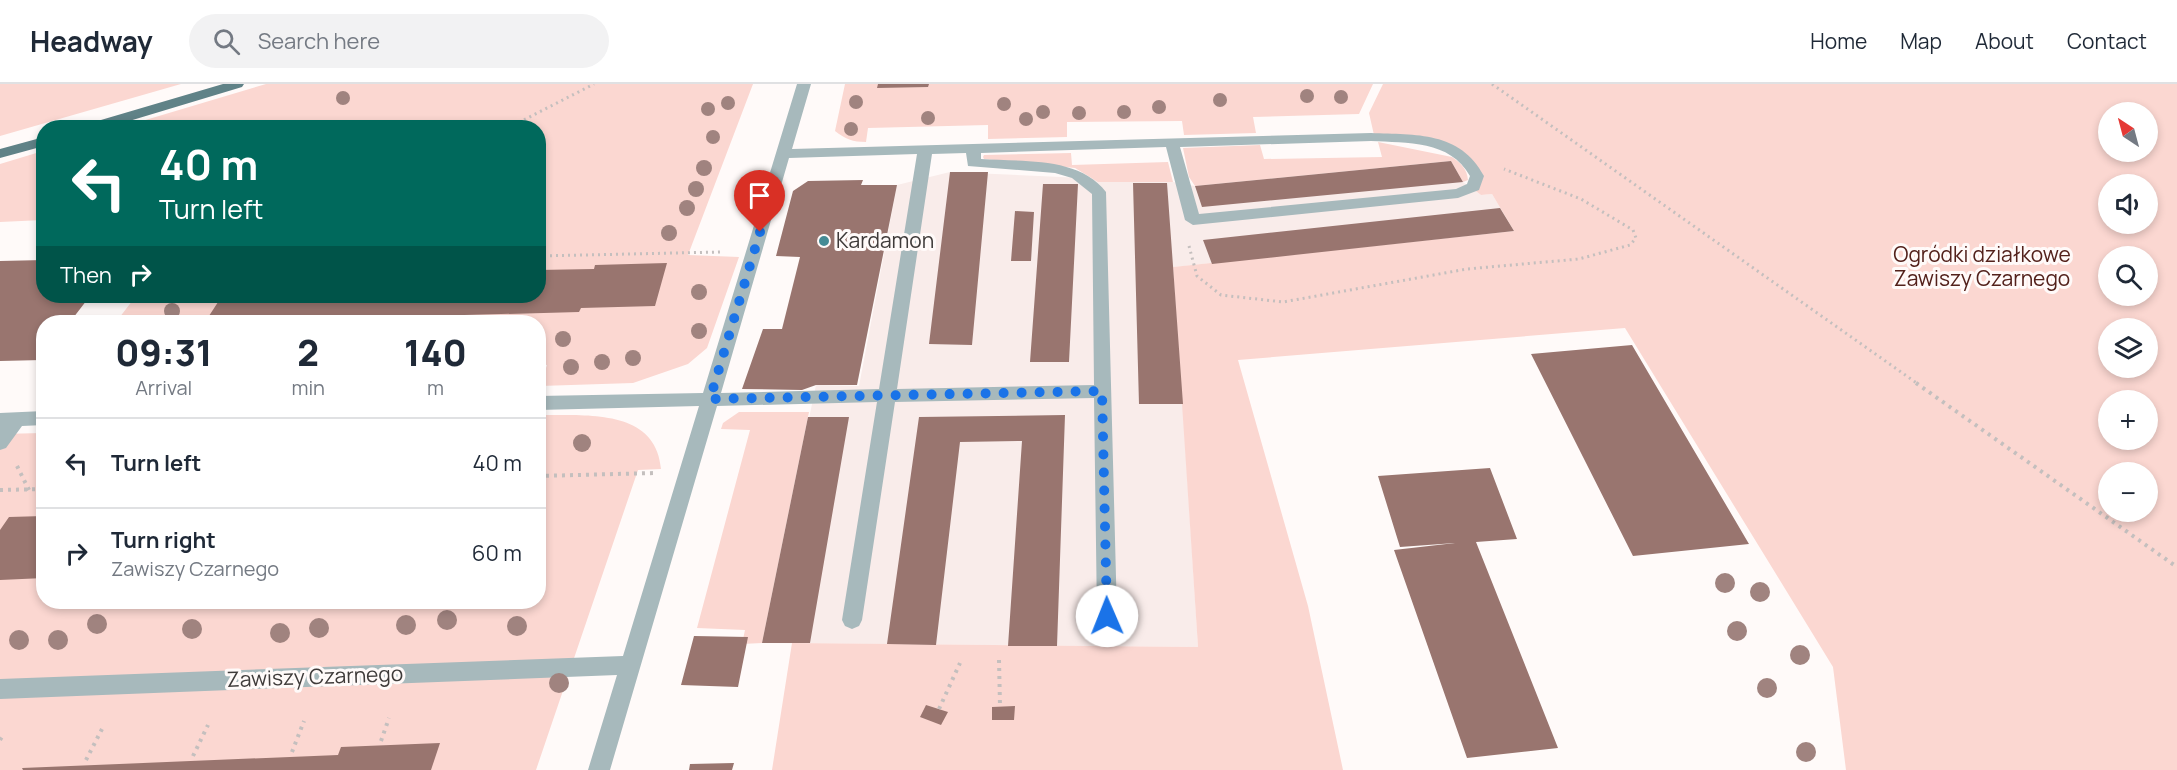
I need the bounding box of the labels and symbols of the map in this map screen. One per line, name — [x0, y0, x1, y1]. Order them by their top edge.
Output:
north arrow — [2098, 102, 2158, 162]
pin — [734, 170, 785, 232]
place label: Kardamon — [836, 226, 934, 254]
marker: Kardamon — [817, 234, 831, 248]
park label: Ogródki działkowe Zawiszy Czarnego — [1893, 240, 2071, 292]
position arrow — [1075, 584, 1139, 648]
street label: Zawiszy Czarnego — [226, 659, 404, 693]

